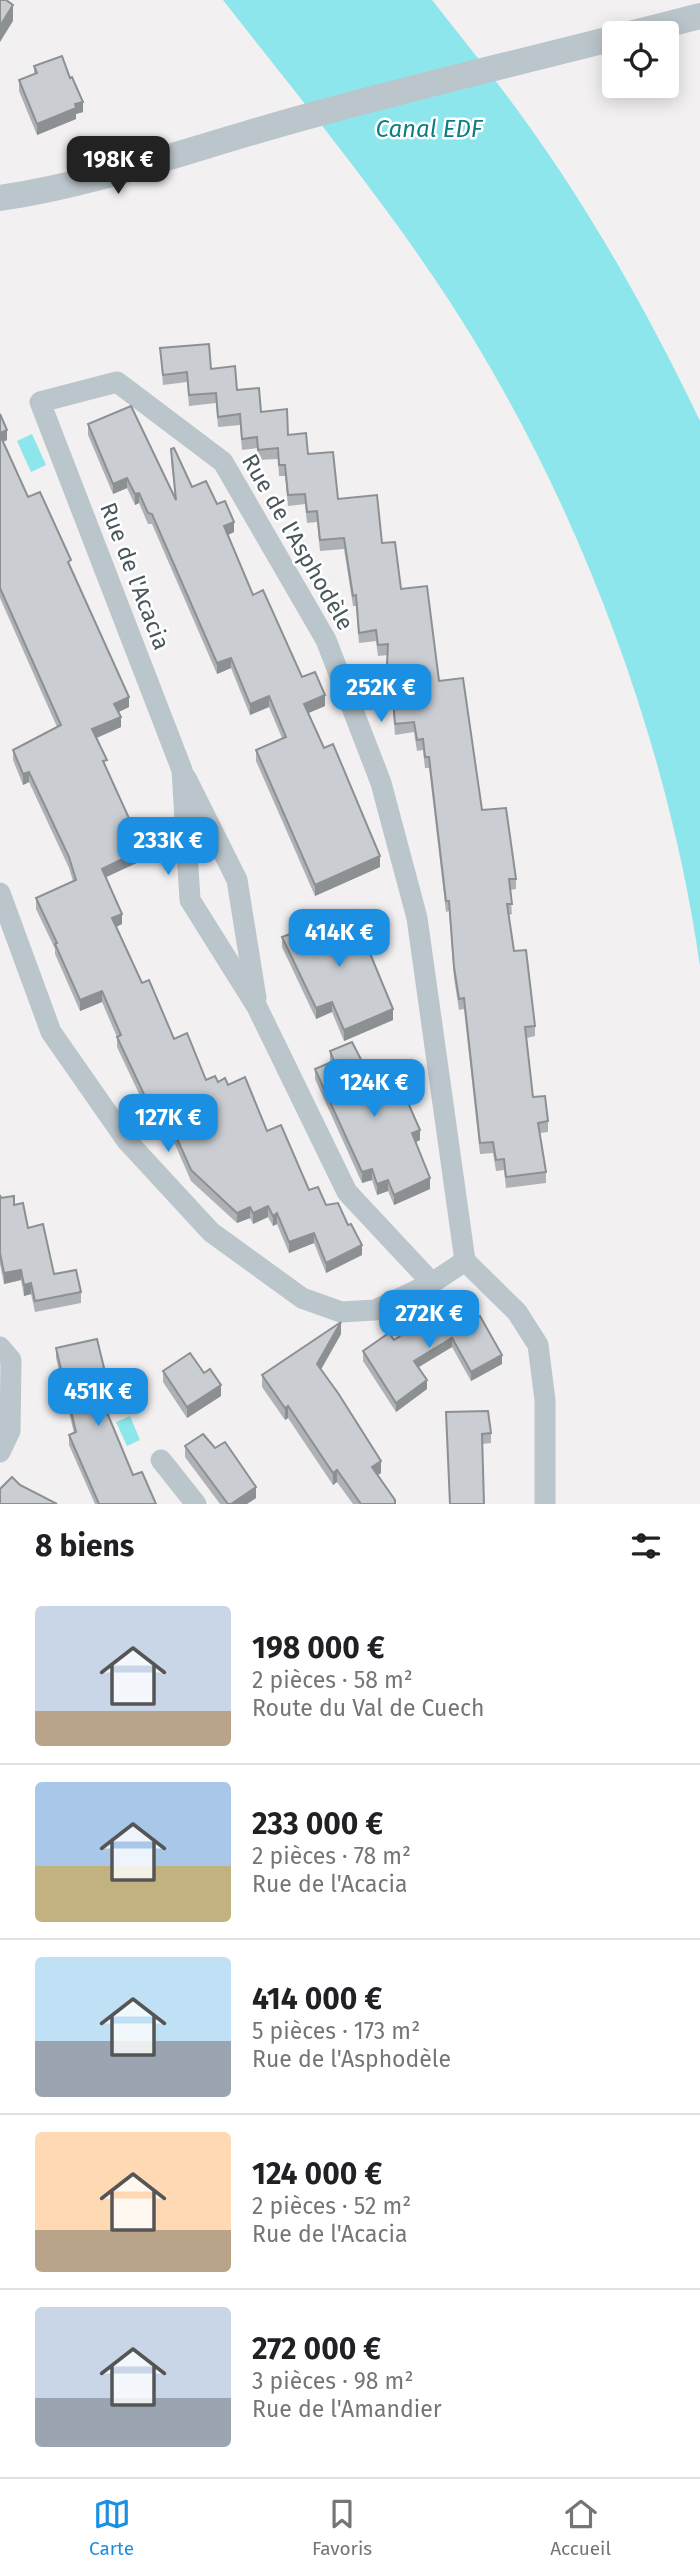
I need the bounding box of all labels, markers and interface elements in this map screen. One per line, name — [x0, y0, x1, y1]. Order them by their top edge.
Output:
map controls — [602, 21, 679, 98]
button: locate — [602, 21, 679, 98]
water label: Canal EDF — [376, 115, 484, 143]
pin: 198K € — [61, 136, 175, 196]
text: 198K € — [83, 145, 153, 173]
street label: Rue de l'Asphodèle — [236, 449, 360, 635]
street label: Rue de l'Acacia — [94, 498, 176, 654]
pin: 252K € — [324, 664, 438, 724]
text: 252K € — [346, 673, 416, 701]
pin: 233K € — [111, 818, 225, 877]
text: 233K € — [133, 826, 203, 854]
pin: 414K € — [282, 909, 396, 969]
text: 414K € — [305, 918, 373, 946]
pin: 124K € — [317, 1060, 431, 1119]
text: 124K € — [340, 1068, 408, 1096]
pin: 127K € — [111, 1094, 225, 1154]
text: 127K € — [135, 1103, 201, 1131]
pin: 272K € — [372, 1290, 486, 1350]
text: 272K € — [395, 1299, 463, 1327]
pin: 451K € — [41, 1368, 155, 1428]
text: 451K € — [64, 1377, 132, 1405]
icon: filters — [627, 1527, 665, 1565]
text: 8 biens — [35, 1528, 134, 1564]
text: 198 000 € — [252, 1630, 385, 1666]
icon: home — [91, 1634, 175, 1718]
text: 2 pièces · 58 m² — [252, 1666, 413, 1694]
text: Route du Val de Cuech — [252, 1694, 484, 1722]
text: 233 000 € — [252, 1806, 383, 1842]
icon: home — [91, 1810, 175, 1894]
text: 2 pièces · 78 m² — [252, 1842, 411, 1870]
text: Rue de l'Acacia — [252, 1870, 408, 1898]
text: 414 000 € — [252, 1981, 382, 2017]
icon: home — [91, 1985, 175, 2069]
text: 5 pièces · 173 m² — [252, 2017, 420, 2045]
text: Rue de l'Asphodèle — [252, 2045, 451, 2073]
text: 124 000 € — [252, 2156, 382, 2192]
icon: home — [91, 2160, 175, 2244]
text: 2 pièces · 52 m² — [252, 2192, 411, 2220]
text: Rue de l'Acacia — [252, 2220, 408, 2248]
text: 272 000 € — [252, 2331, 381, 2367]
icon: home — [91, 2335, 175, 2419]
text: 3 pièces · 98 m² — [252, 2367, 413, 2395]
text: Rue de l'Amandier — [252, 2395, 442, 2423]
tab: Carte — [89, 2495, 134, 2560]
tab: Favoris — [312, 2495, 372, 2560]
tab: Accueil — [550, 2495, 611, 2560]

